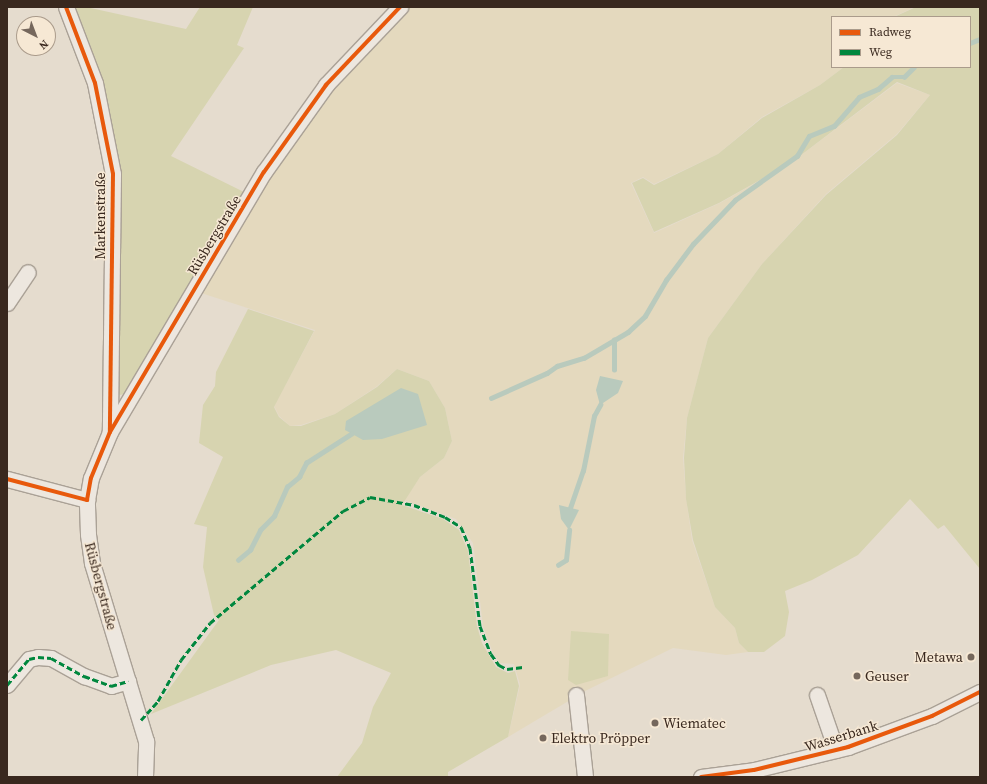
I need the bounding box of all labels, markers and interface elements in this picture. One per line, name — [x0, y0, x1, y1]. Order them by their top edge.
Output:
north arrow — [16, 16, 56, 56]
legend — [831, 16, 971, 68]
text: Radweg — [869, 24, 911, 40]
text: N — [36, 36, 52, 53]
text: Weg — [869, 44, 892, 60]
street label: Markenstraße — [92, 172, 108, 260]
street label: Rüsbergstraße — [184, 192, 244, 278]
street label: Rüsbergstraße — [81, 540, 121, 632]
place label: Metawa — [915, 649, 963, 665]
marker: Metawa — [966, 652, 976, 662]
place label: Geuser — [865, 668, 909, 684]
marker: Geuser — [852, 671, 862, 681]
place label: Wiematec — [663, 715, 726, 731]
street label: Wasserbank — [802, 717, 880, 755]
marker: Wiematec — [650, 718, 660, 728]
place label: Elektro Pröpper — [551, 730, 650, 746]
marker: Elektro Pröpper — [538, 733, 548, 743]

